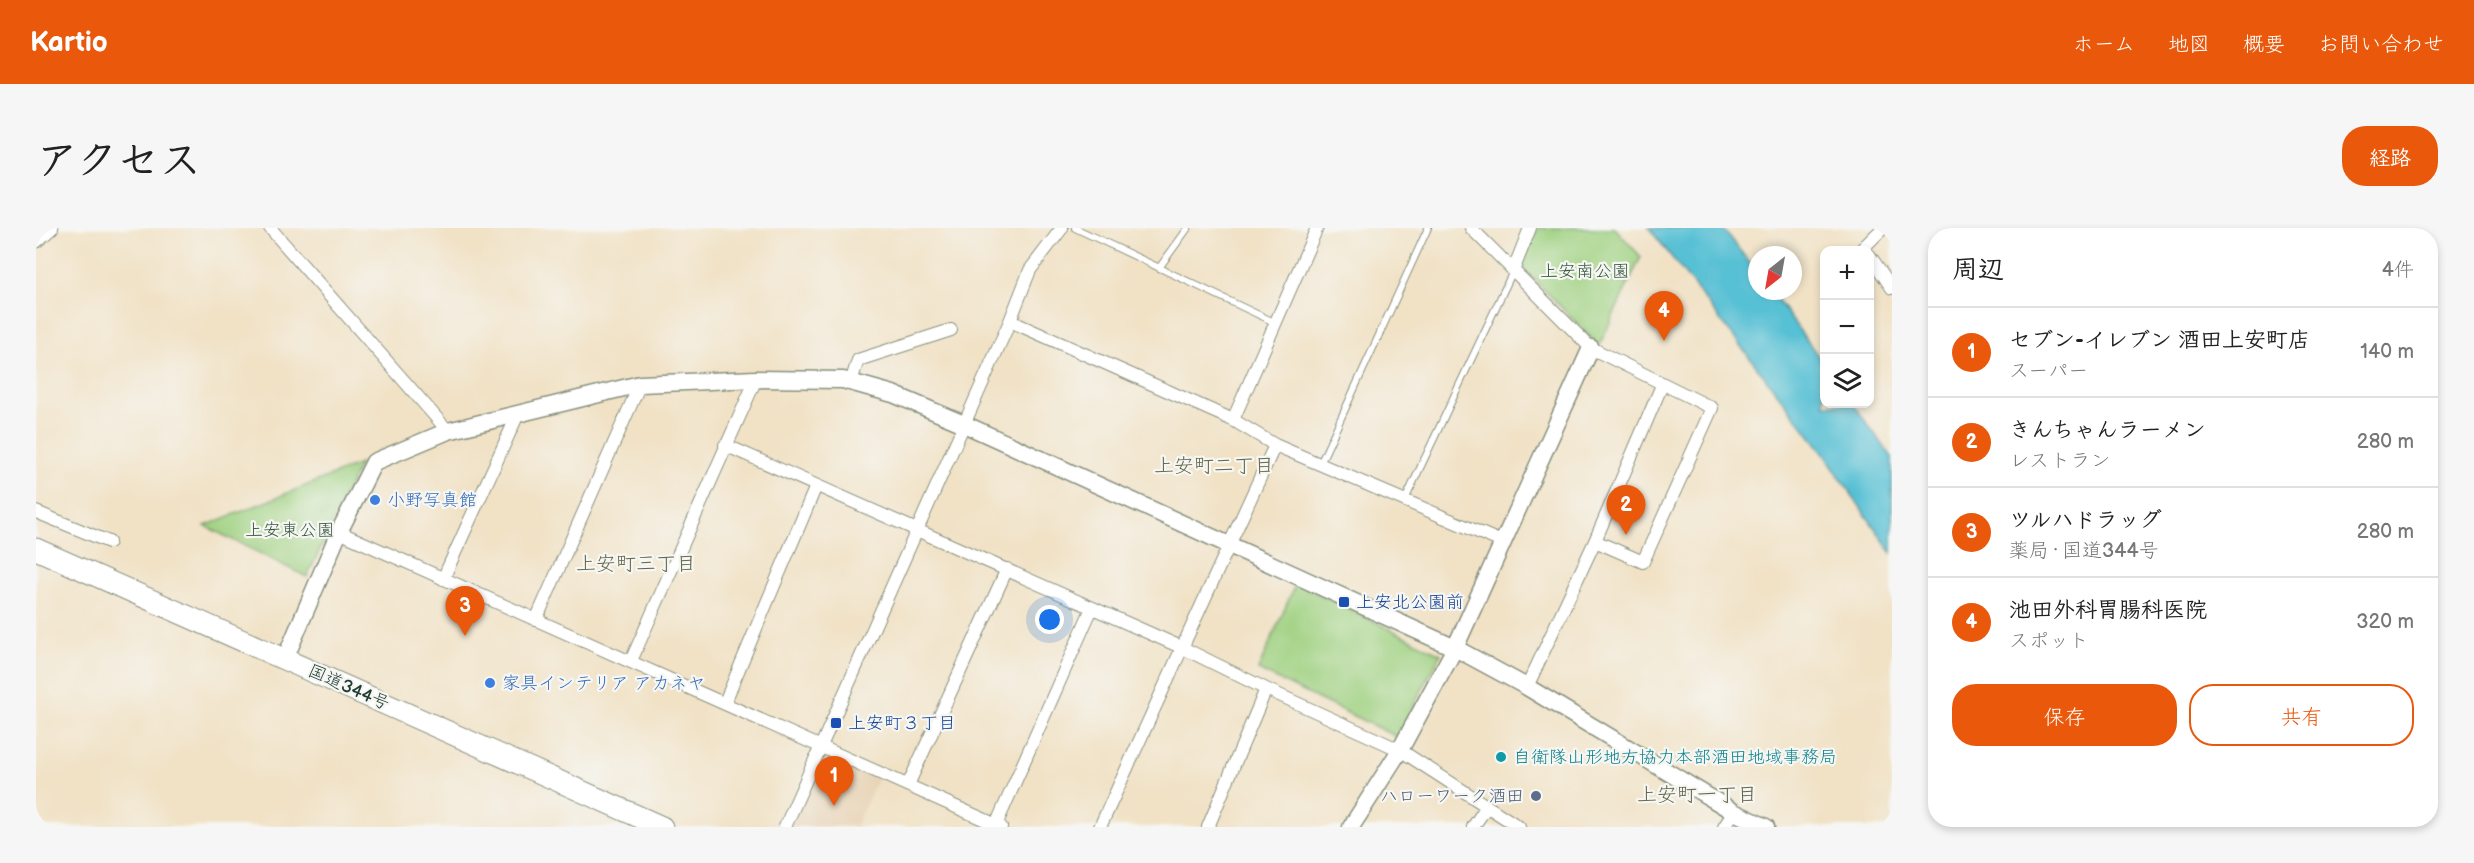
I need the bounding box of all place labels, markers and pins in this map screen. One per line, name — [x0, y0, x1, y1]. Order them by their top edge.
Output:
pin: 4 — [1644, 291, 1684, 341]
pin: 2 — [1606, 486, 1646, 535]
place label: 小野写真館 — [387, 490, 477, 511]
marker: 小野写真館 — [368, 493, 382, 507]
pin: 3 — [446, 586, 484, 636]
place label: 上安北公園前 — [1356, 592, 1464, 613]
marker: 上安北公園前 — [1337, 595, 1351, 609]
place label: 家具インテリア アカネヤ — [502, 673, 706, 694]
marker: 家具インテリア アカネヤ — [483, 676, 497, 690]
place label: 上安町３丁目 — [848, 713, 956, 734]
marker: 上安町３丁目 — [829, 716, 843, 730]
place label: 自衛隊山形地方協力本部酒田地域事務局 — [1513, 747, 1837, 768]
marker: 自衛隊山形地方協力本部酒田地域事務局 — [1494, 750, 1508, 764]
pin: 1 — [814, 756, 854, 806]
place label: ハローワーク酒田 — [1380, 786, 1524, 807]
marker: ハローワーク酒田 — [1529, 789, 1543, 803]

